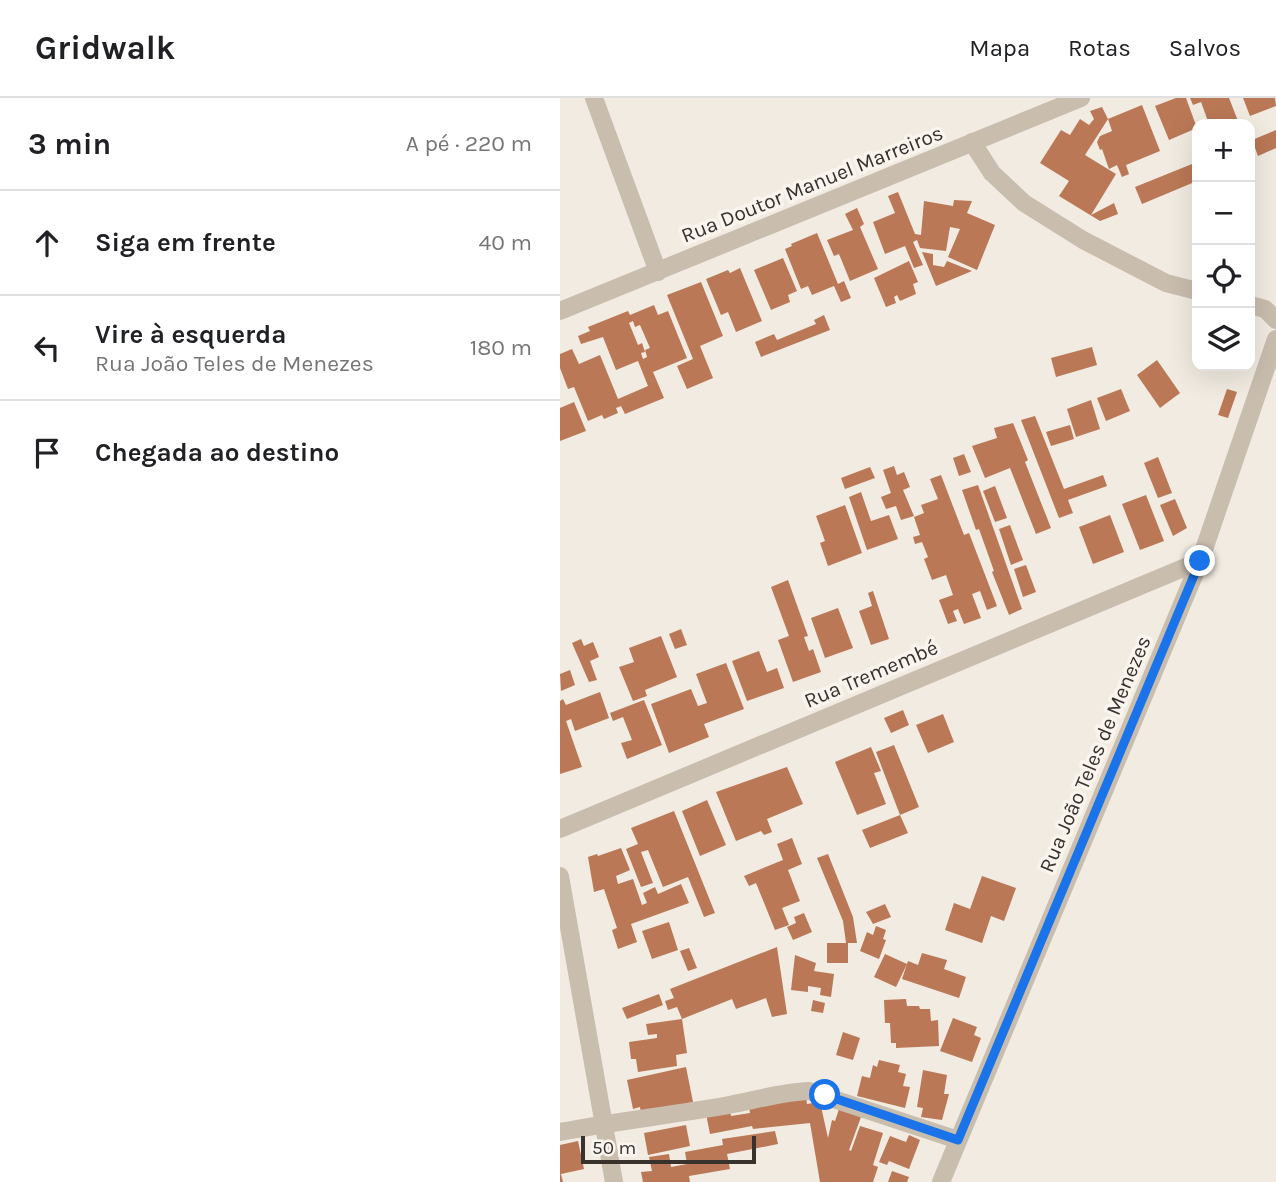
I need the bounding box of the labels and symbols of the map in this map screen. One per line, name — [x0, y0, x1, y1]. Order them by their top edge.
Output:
street label: Rua Doutor Manuel Marreiros — [678, 120, 946, 248]
route end — [1184, 545, 1215, 576]
street label: Rua João Teles de Menezes — [1034, 632, 1156, 876]
street label: Rua Tremembé — [801, 635, 941, 713]
route start — [809, 1079, 840, 1110]
scale bar — [581, 1133, 756, 1165]

